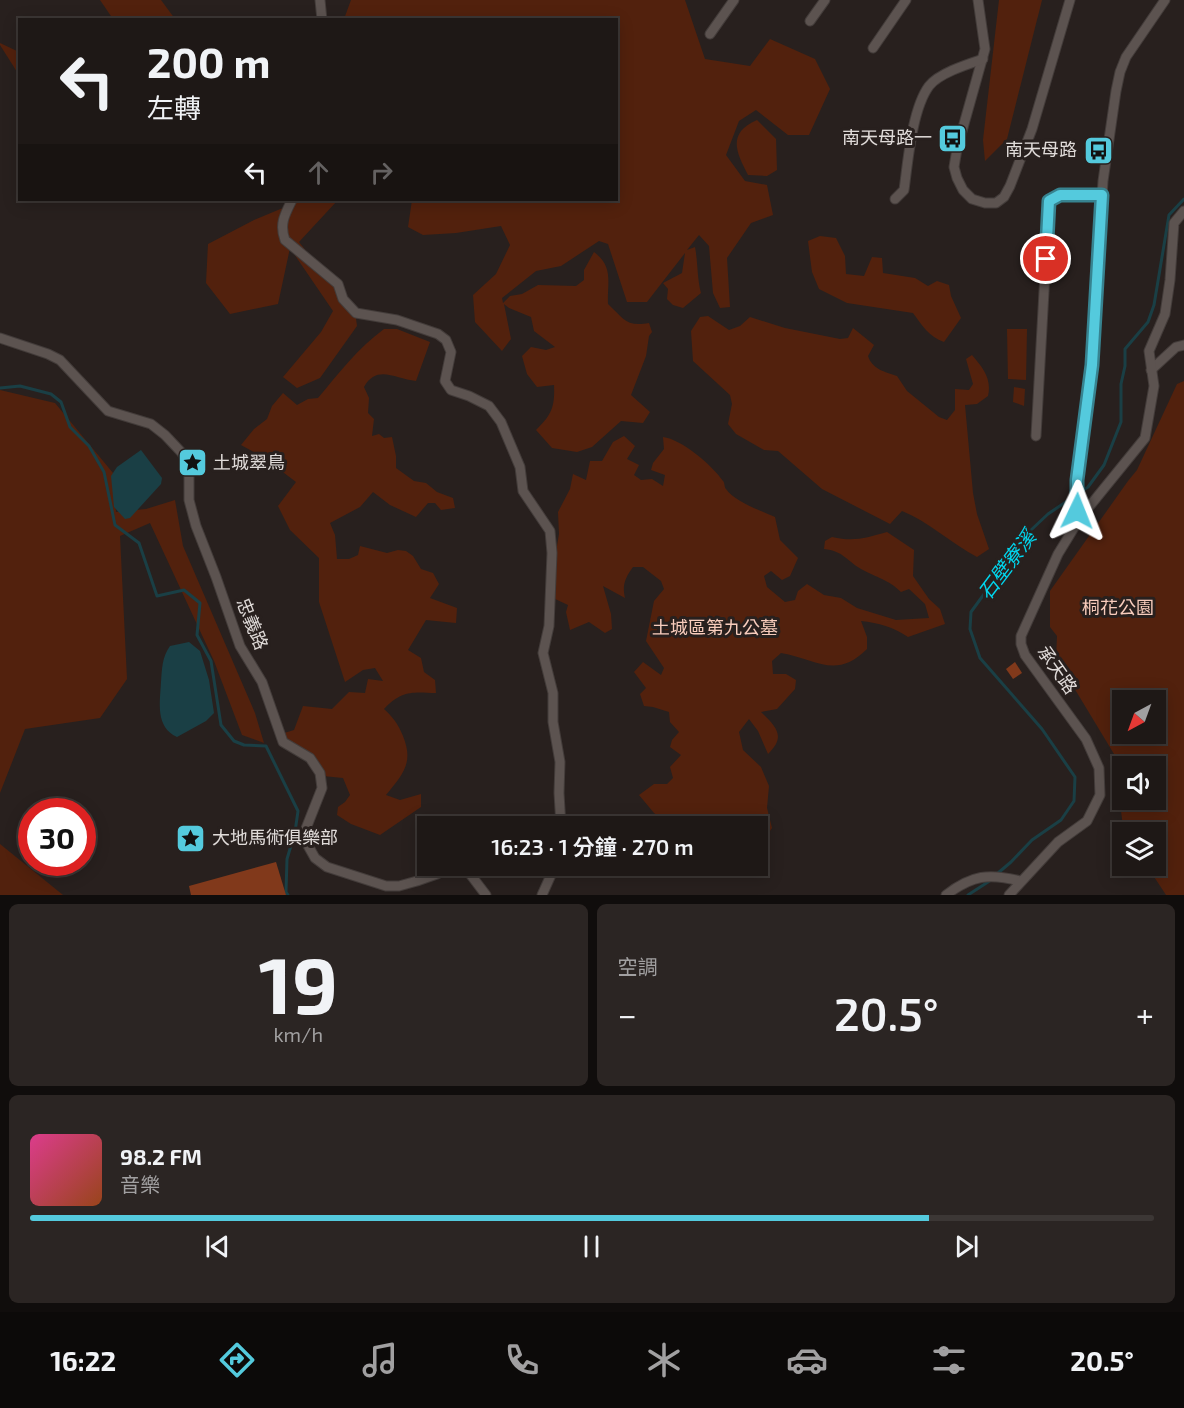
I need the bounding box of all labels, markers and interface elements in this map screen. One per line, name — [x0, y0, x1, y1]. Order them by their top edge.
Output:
text: 200 m — [147, 36, 270, 86]
icon: left — [48, 42, 126, 120]
text: 左轉 — [147, 91, 201, 123]
bus stop icon: 南天母路一 — [937, 122, 969, 154]
place label: 南天母路一 — [842, 126, 932, 148]
bus stop icon: 南天母路 — [1082, 134, 1114, 166]
place label: 南天母路 — [1005, 138, 1077, 160]
icon: left — [239, 156, 272, 189]
icon: ahead — [302, 156, 335, 189]
icon: right — [365, 156, 398, 189]
pin — [1020, 233, 1071, 284]
icon: arrive — [1029, 242, 1062, 275]
place icon: 土城翠鳥 — [176, 447, 208, 479]
place label: 土城翠鳥 — [213, 451, 285, 473]
position arrow — [1045, 479, 1109, 543]
water label: 石壁寮溪 — [973, 523, 1042, 604]
street label: 忠義路 — [233, 594, 273, 653]
park label: 桐花公園 — [1082, 596, 1154, 618]
park label: 土城區第九公墓 — [652, 616, 778, 638]
street label: 承天路 — [1033, 641, 1082, 698]
north arrow — [1112, 690, 1166, 744]
map controls — [1112, 690, 1166, 876]
button: sound — [1112, 756, 1166, 810]
speed limit sign: 30 — [18, 798, 96, 876]
place icon: 大地馬術俱樂部 — [175, 822, 207, 854]
button: layers — [1112, 822, 1166, 876]
place label: 大地馬術俱樂部 — [212, 826, 338, 848]
text: 16:23 · 1 分鐘 · 270 m — [491, 833, 694, 859]
text: 19 — [258, 936, 338, 1030]
text: 空調 — [618, 954, 658, 978]
text: 20.5° — [834, 986, 939, 1040]
text: − — [618, 994, 637, 1034]
text: + — [1136, 994, 1154, 1034]
text: km/h — [273, 1022, 323, 1046]
text: 98.2 FM — [120, 1143, 202, 1169]
text: 音樂 — [120, 1172, 160, 1196]
icon: previous — [201, 1230, 234, 1263]
icon: pause — [575, 1230, 608, 1263]
icon: next — [950, 1230, 983, 1263]
icon: directions — [216, 1339, 258, 1381]
icon: music — [359, 1339, 401, 1381]
icon: phone — [501, 1339, 543, 1381]
icon: climate — [643, 1339, 685, 1381]
icon: car — [786, 1339, 828, 1381]
icon: filters — [928, 1339, 970, 1381]
text: 16:22 — [50, 1344, 116, 1376]
text: 20.5° — [1070, 1344, 1134, 1376]

